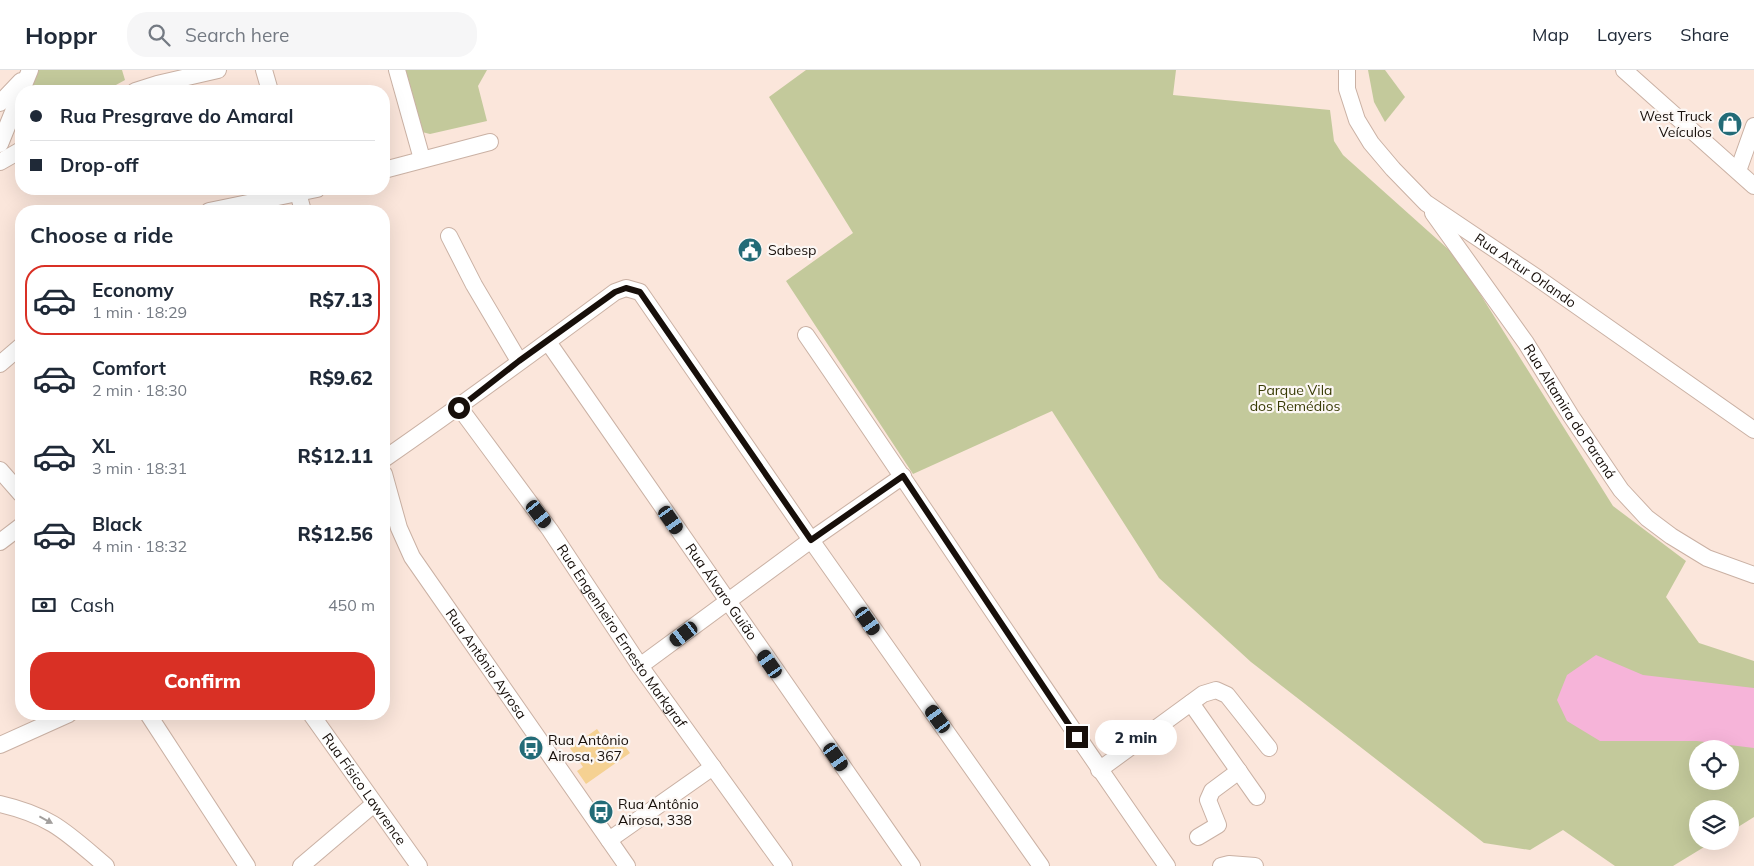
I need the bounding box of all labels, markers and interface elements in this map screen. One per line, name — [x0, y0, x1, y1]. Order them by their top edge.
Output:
search box — [127, 12, 477, 57]
text: Hoppr — [25, 20, 97, 50]
icon: search — [145, 21, 173, 49]
text: Search here — [185, 23, 289, 47]
text: Map — [1532, 23, 1569, 46]
text: Layers — [1597, 23, 1652, 46]
text: Share — [1680, 23, 1729, 46]
text: Rua Presgrave do Amaral — [60, 104, 293, 128]
place label: West Truck Veículos — [1640, 107, 1713, 141]
shop icon: West Truck Veículos — [1717, 111, 1743, 137]
text: Drop-off — [60, 153, 138, 177]
text: Choose a ride — [30, 221, 173, 249]
street label: Rua Artur Orlando — [1471, 229, 1580, 312]
public building icon: Sabesp — [737, 237, 763, 263]
place label: Sabesp — [768, 241, 816, 259]
icon: car — [32, 278, 77, 323]
text: Economy — [92, 278, 174, 302]
text: R$7.13 — [309, 288, 373, 312]
text: 1 min · 18:29 — [92, 302, 187, 322]
street label: Rua Altamira do Paraná — [1520, 341, 1620, 482]
icon: car — [32, 356, 77, 401]
text: Comfort — [92, 356, 166, 380]
text: R$9.62 — [309, 366, 373, 390]
text: 2 min · 18:30 — [92, 380, 187, 400]
park label: Parque Vila dos Remédios — [1250, 381, 1340, 415]
route start — [448, 397, 470, 419]
icon: car — [32, 434, 77, 479]
text: XL — [92, 434, 115, 458]
text: R$12.11 — [298, 444, 373, 468]
text: 3 min · 18:31 — [92, 458, 187, 478]
car — [523, 498, 554, 530]
car — [656, 503, 685, 537]
icon: car — [32, 512, 77, 557]
text: Black — [92, 512, 142, 536]
text: R$12.56 — [298, 522, 373, 546]
text: 4 min · 18:32 — [92, 536, 187, 556]
street label: Rua Álvaro Guião — [682, 540, 761, 644]
street label: Rua Engenheiro Ernesto Markgraf — [553, 541, 691, 732]
icon: cash — [30, 591, 58, 619]
text: Cash — [70, 593, 115, 617]
text: 450 m — [328, 595, 375, 615]
car — [853, 604, 882, 638]
street label: Rua Antônio Ayrosa — [442, 605, 531, 722]
car — [667, 619, 700, 649]
car — [755, 647, 784, 681]
button: Confirm — [30, 652, 375, 710]
car — [923, 702, 952, 736]
callout: 2 min — [1094, 720, 1177, 754]
route end — [1066, 726, 1088, 748]
text: 2 min — [1115, 727, 1157, 747]
street label: Rua Físico Lawrence — [318, 729, 410, 849]
place label: Rua Antônio Airosa, 367 — [548, 731, 629, 765]
bus stop icon: Rua Antônio Airosa, 367 — [518, 735, 544, 761]
car — [821, 740, 850, 774]
map controls — [1689, 740, 1739, 850]
button: locate — [1689, 740, 1739, 790]
place label: Rua Antônio Airosa, 338 — [618, 795, 699, 829]
bus stop icon: Rua Antônio Airosa, 338 — [588, 799, 614, 825]
button: layers — [1689, 800, 1739, 850]
one-way arrow — [39, 816, 53, 824]

